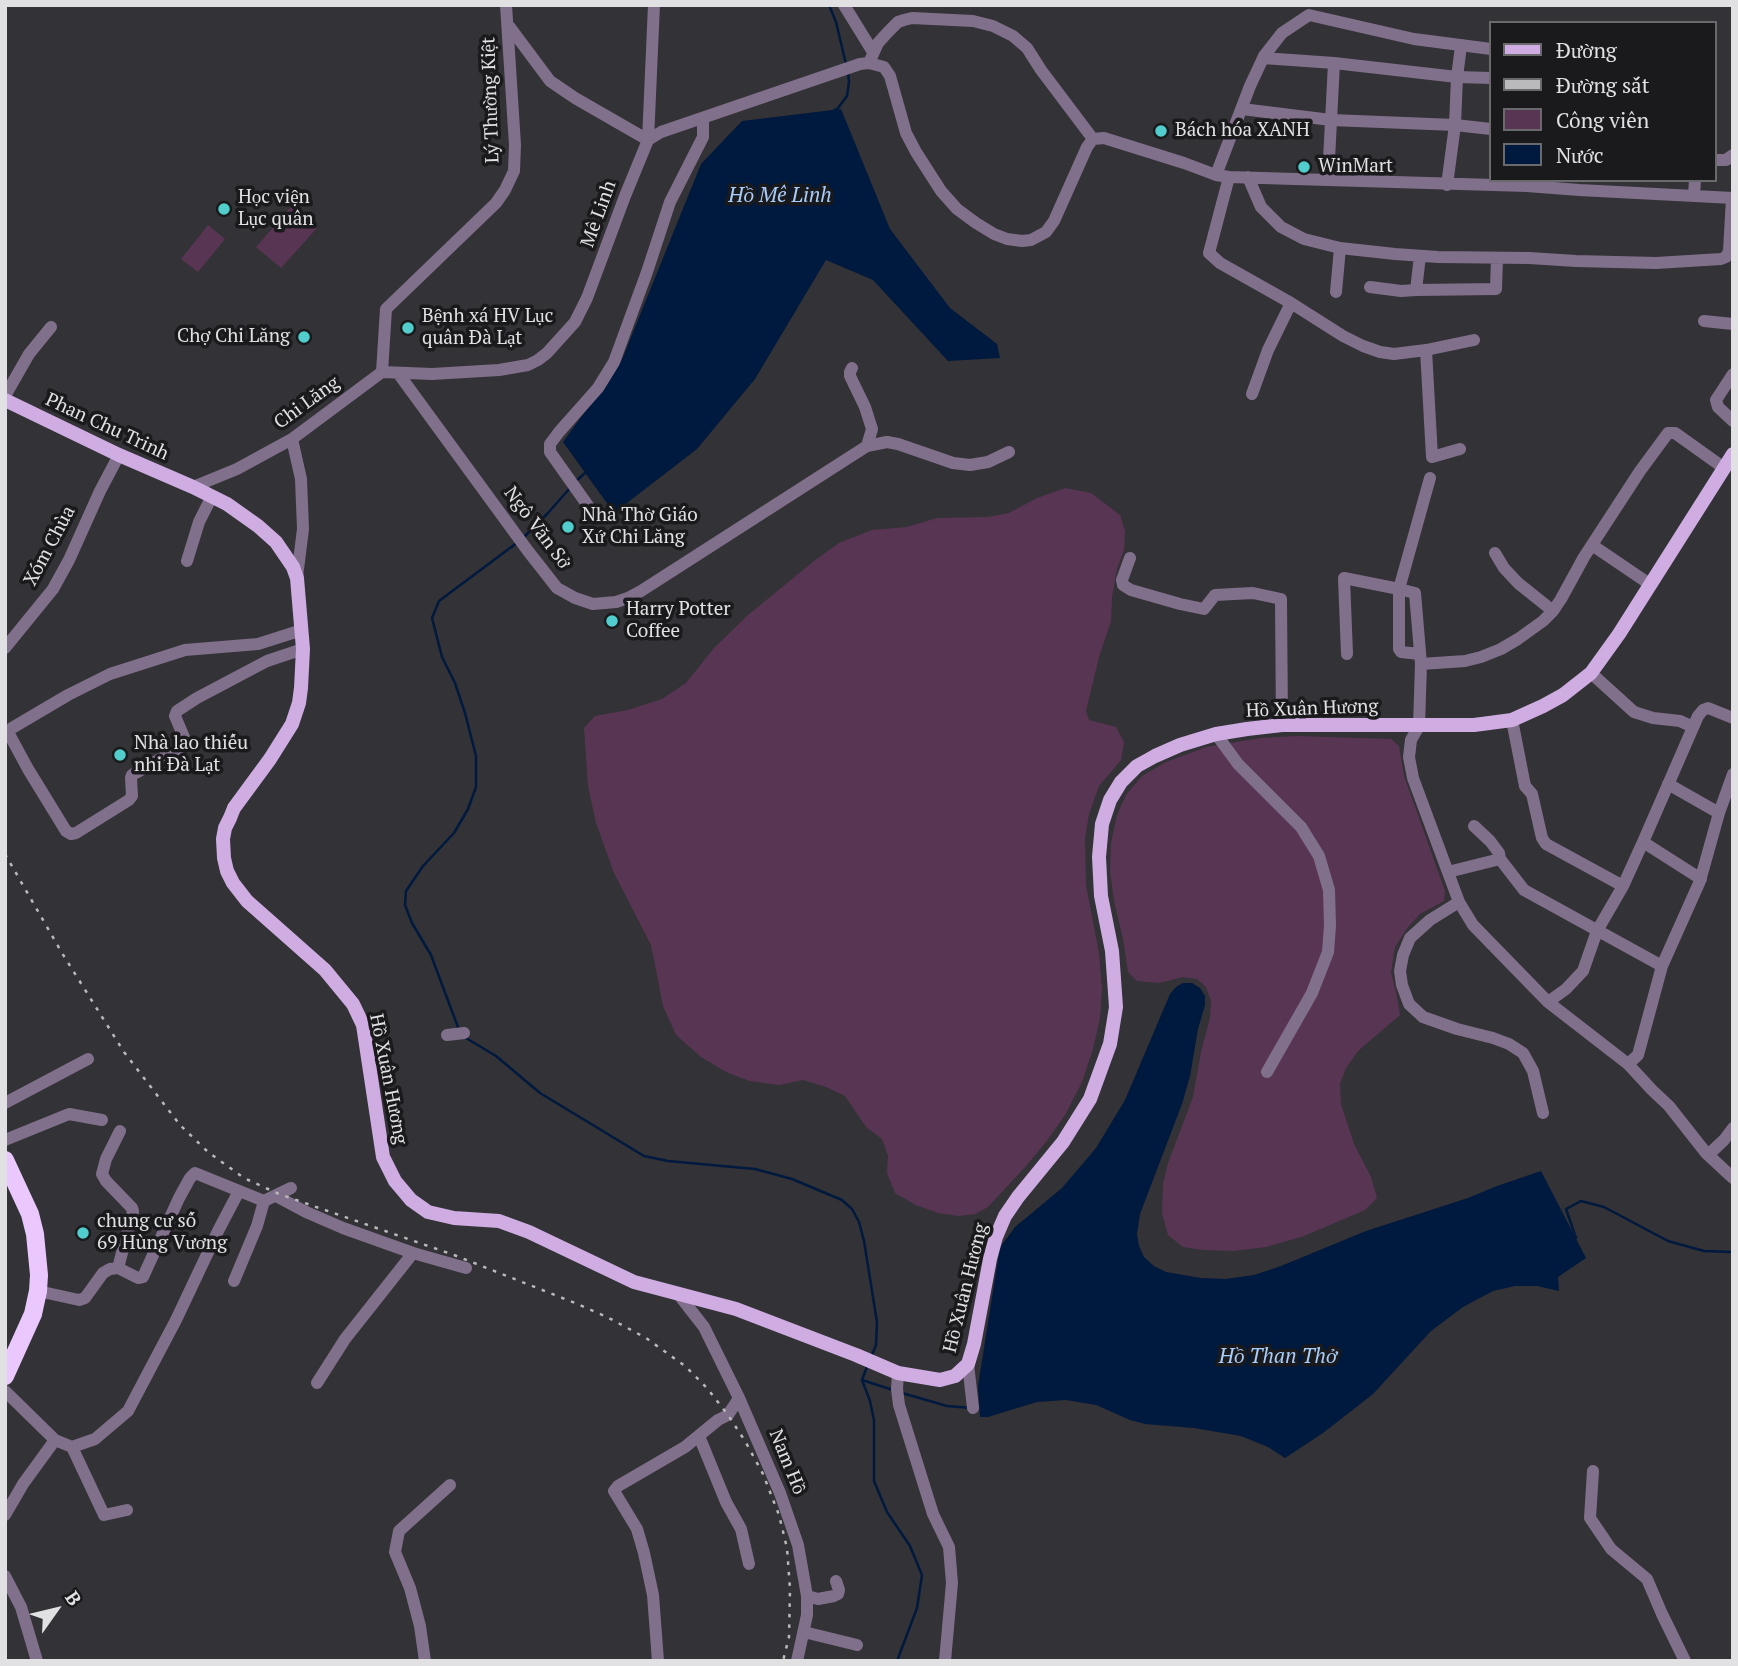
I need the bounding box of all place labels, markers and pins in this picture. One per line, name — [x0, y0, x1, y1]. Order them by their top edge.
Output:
place label: Bách hóa XANH — [1175, 120, 1310, 142]
marker: Bách hóa XANH — [1153, 123, 1169, 139]
place label: WinMart — [1318, 156, 1393, 178]
marker: WinMart — [1296, 159, 1312, 175]
place label: Học viện Lục quân — [238, 187, 314, 231]
marker: Học viện Lục quân — [216, 201, 232, 217]
place label: Bệnh xá HV Lục quân Đà Lạt — [422, 306, 553, 350]
marker: Bệnh xá HV Lục quân Đà Lạt — [400, 320, 416, 336]
place label: Chợ Chi Lăng — [177, 326, 290, 348]
marker: Chợ Chi Lăng — [296, 329, 312, 345]
place label: Nhà Thờ Giáo Xứ Chi Lăng — [582, 505, 698, 549]
marker: Nhà Thờ Giáo Xứ Chi Lăng — [560, 519, 576, 535]
place label: Harry Potter Coffee — [626, 599, 731, 643]
marker: Harry Potter Coffee — [604, 613, 620, 629]
place label: Nhà lao thiếu nhi Đà Lạt — [134, 733, 248, 777]
marker: Nhà lao thiếu nhi Đà Lạt — [112, 747, 128, 763]
place label: chung cư số 69 Hùng Vương — [97, 1211, 227, 1255]
marker: chung cư số 69 Hùng Vương — [75, 1225, 91, 1241]

